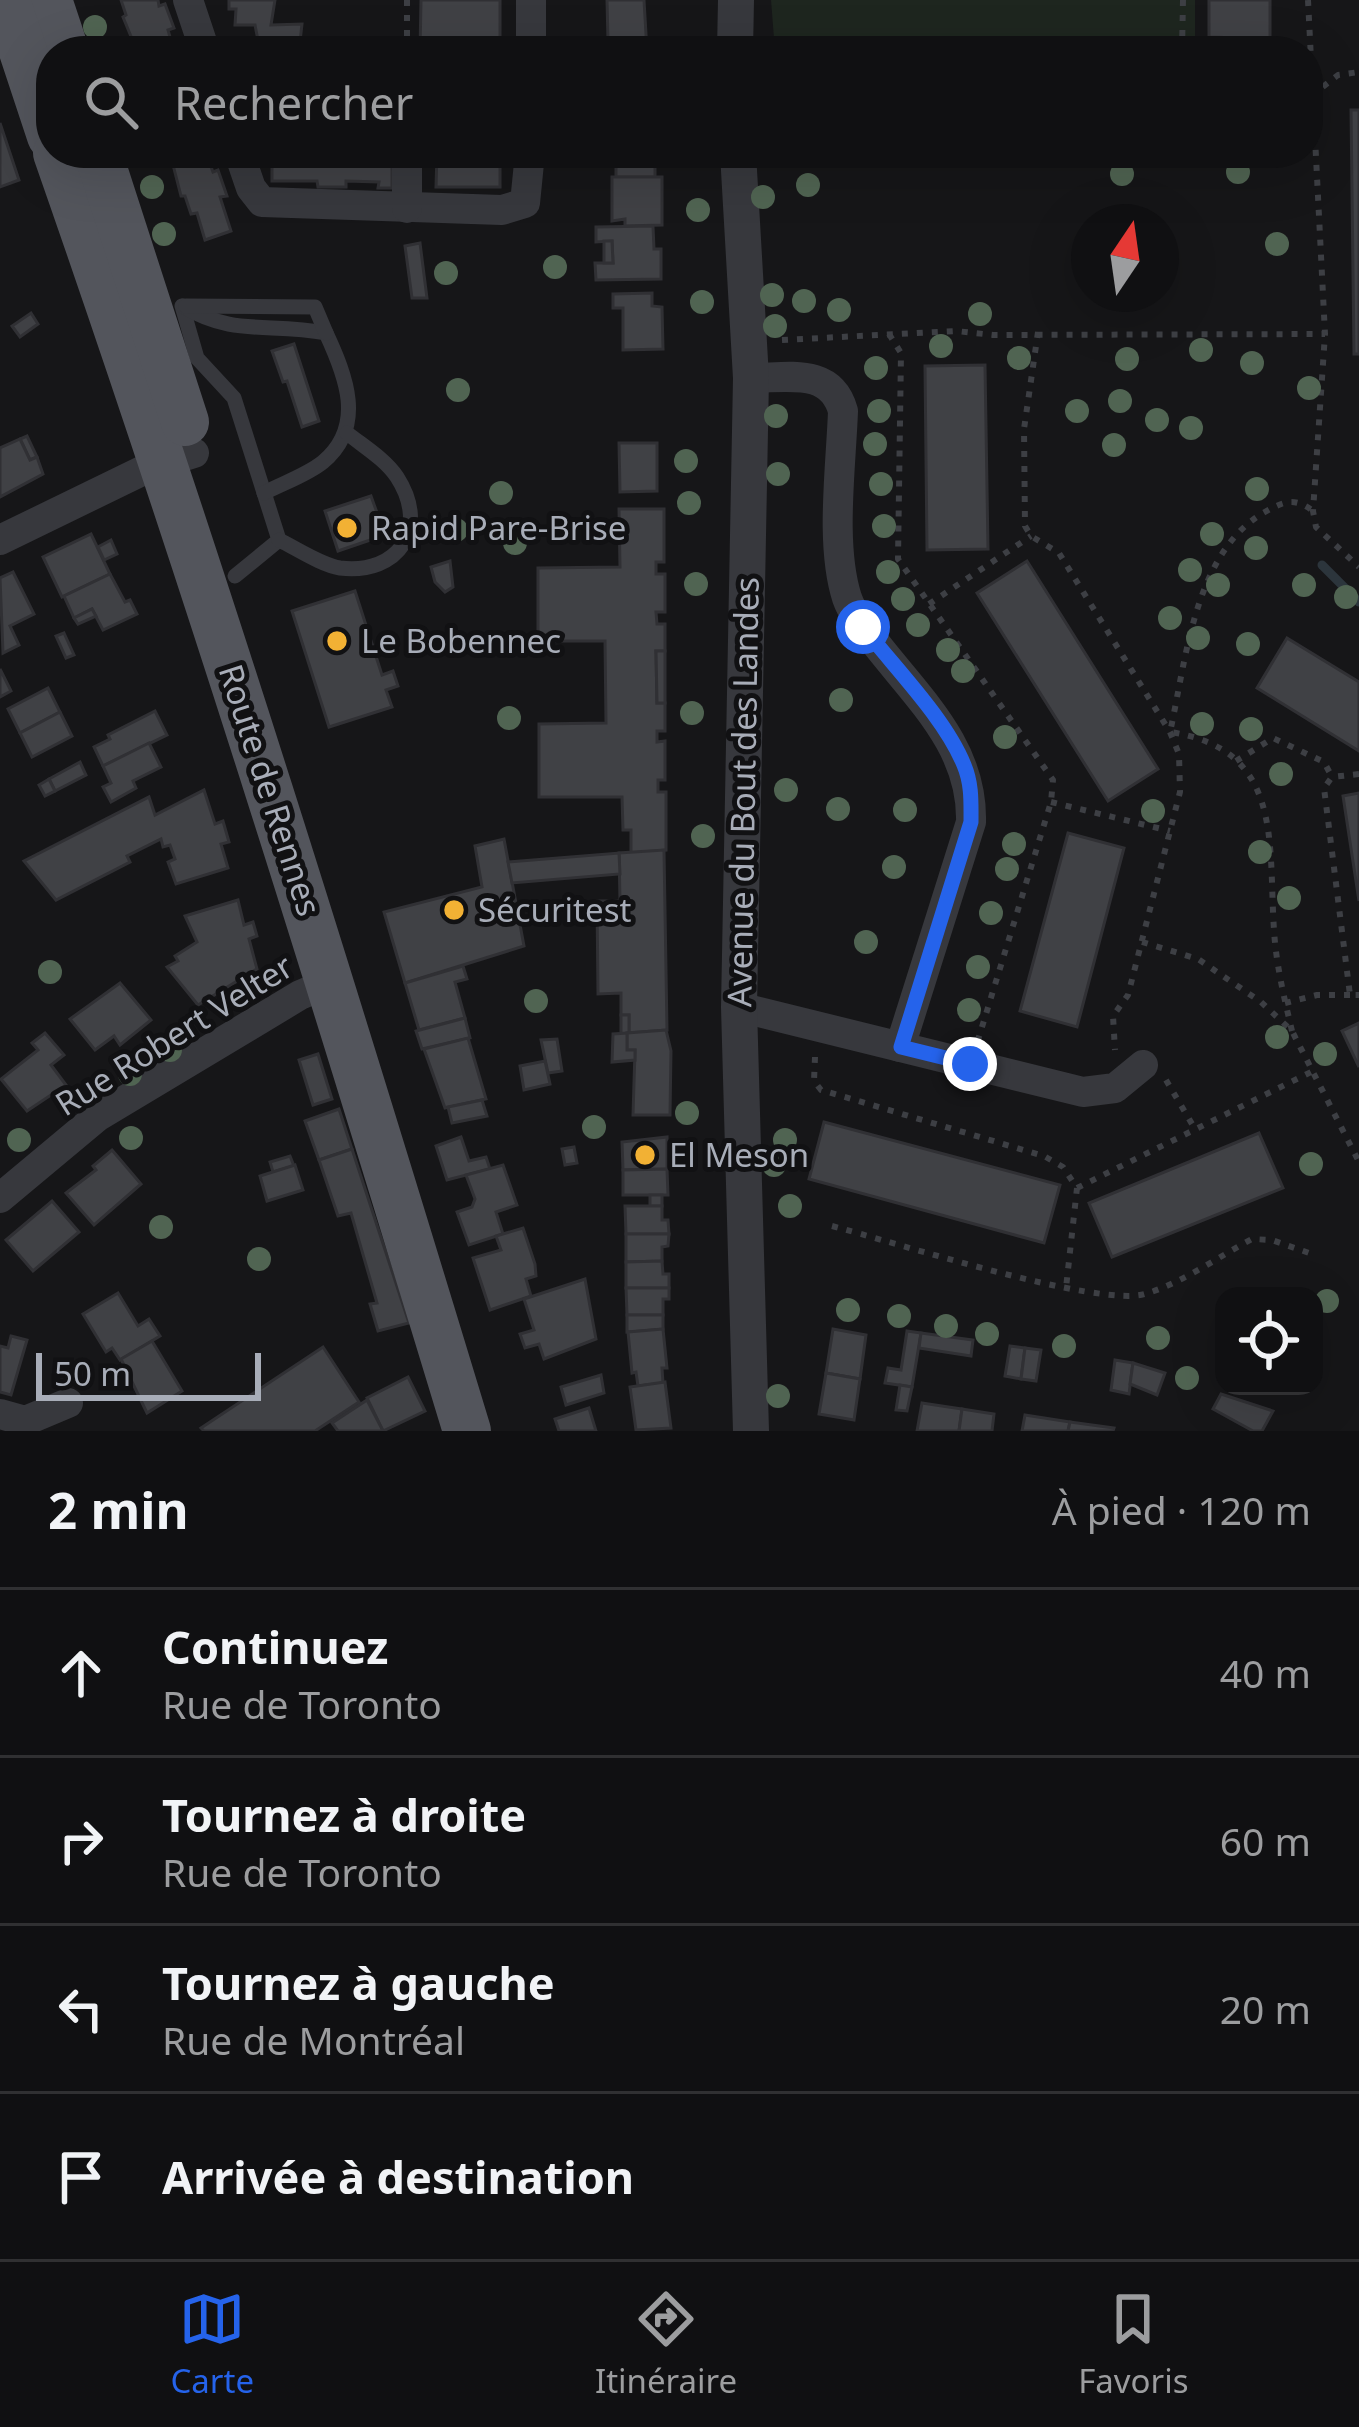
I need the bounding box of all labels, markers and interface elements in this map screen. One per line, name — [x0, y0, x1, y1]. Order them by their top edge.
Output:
search box — [36, 36, 1323, 168]
icon: search — [78, 69, 144, 135]
text: Rechercher — [174, 72, 413, 133]
north arrow — [1071, 204, 1179, 312]
place label: Rapid Pare-Brise — [371, 505, 626, 550]
marker: Rapid Pare-Brise — [334, 515, 360, 541]
street label: Avenue du Bout des Landes — [716, 577, 769, 1007]
route start — [836, 600, 890, 654]
place label: Le Bobennec — [361, 618, 561, 663]
marker: Le Bobennec — [324, 628, 350, 654]
street label: Route de Rennes — [209, 658, 332, 921]
place label: Sécuritest — [478, 887, 631, 932]
marker: Sécuritest — [441, 897, 467, 923]
street label: Rue Robert Velter — [46, 943, 301, 1126]
route end — [943, 1037, 997, 1091]
place label: El Meson — [669, 1132, 809, 1177]
marker: El Meson — [632, 1142, 658, 1168]
map controls — [1215, 1287, 1323, 1395]
button: locate — [1215, 1287, 1323, 1395]
scale bar — [36, 1347, 261, 1400]
text: 50 m — [54, 1351, 131, 1396]
text: 2 min — [48, 1474, 189, 1544]
text: À pied · 120 m — [1052, 1483, 1311, 1536]
text: Continuez — [162, 1616, 388, 1677]
icon: ahead — [48, 1640, 114, 1706]
text: 40 m — [1220, 1646, 1311, 1699]
text: Rue de Toronto — [162, 1677, 442, 1730]
text: Tournez à droite — [162, 1784, 526, 1845]
icon: right — [48, 1808, 114, 1874]
text: 60 m — [1220, 1814, 1311, 1867]
text: Rue de Toronto — [162, 1845, 442, 1898]
text: Tournez à gauche — [162, 1952, 555, 2013]
icon: left — [48, 1976, 114, 2042]
text: 20 m — [1220, 1982, 1311, 2035]
text: Rue de Montréal — [162, 2013, 465, 2066]
icon: arrive — [48, 2144, 114, 2210]
text: Arrivée à destination — [162, 2146, 634, 2207]
tab: Carte — [170, 2286, 254, 2403]
tab: Itinéraire — [595, 2286, 737, 2403]
tab: Favoris — [1078, 2286, 1188, 2403]

